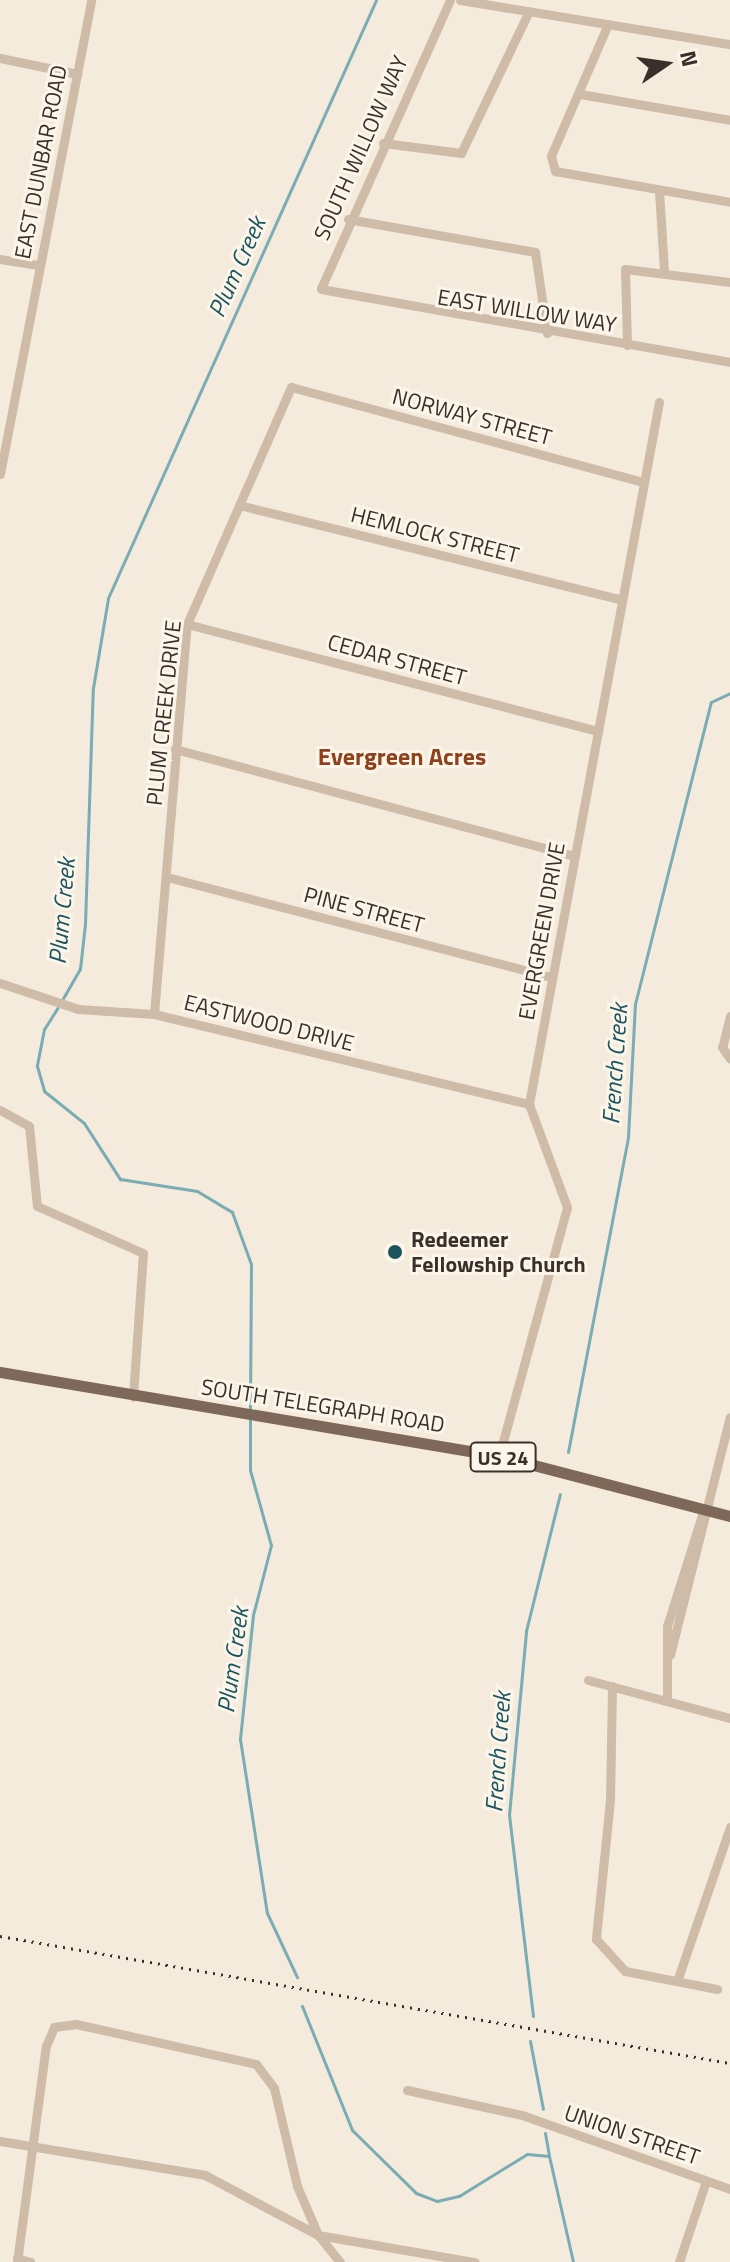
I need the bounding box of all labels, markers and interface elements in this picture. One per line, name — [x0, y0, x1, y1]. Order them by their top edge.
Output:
north arrow — [626, 24, 706, 104]
text: N — [671, 47, 708, 70]
street label: SOUTH WILLOW WAY — [308, 52, 414, 244]
street label: EAST DUNBAR ROAD — [9, 63, 73, 261]
water label: Plum Creek — [202, 213, 272, 321]
street label: EAST WILLOW WAY — [436, 284, 618, 338]
street label: NORWAY STREET — [390, 383, 554, 451]
street label: HEMLOCK STREET — [348, 501, 522, 569]
street label: PLUM CREEK DRIVE — [141, 619, 187, 807]
street label: CEDAR STREET — [325, 629, 469, 691]
district label: Evergreen Acres — [318, 743, 486, 771]
street label: EVERGREEN DRIVE — [513, 840, 571, 1022]
water label: Plum Creek — [43, 857, 81, 965]
street label: PINE STREET — [301, 881, 427, 939]
street label: EASTWOOD DRIVE — [181, 989, 357, 1057]
water label: French Creek — [596, 1003, 634, 1125]
place label: Redeemer Fellowship Church — [411, 1226, 586, 1278]
marker: Redeemer Fellowship Church — [386, 1243, 404, 1261]
street label: SOUTH TELEGRAPH ROAD — [199, 1374, 447, 1438]
road number: US 24 — [469, 1441, 537, 1473]
water label: Plum Creek — [211, 1605, 255, 1715]
water label: French Creek — [479, 1691, 517, 1813]
street label: UNION STREET — [561, 2099, 703, 2171]

